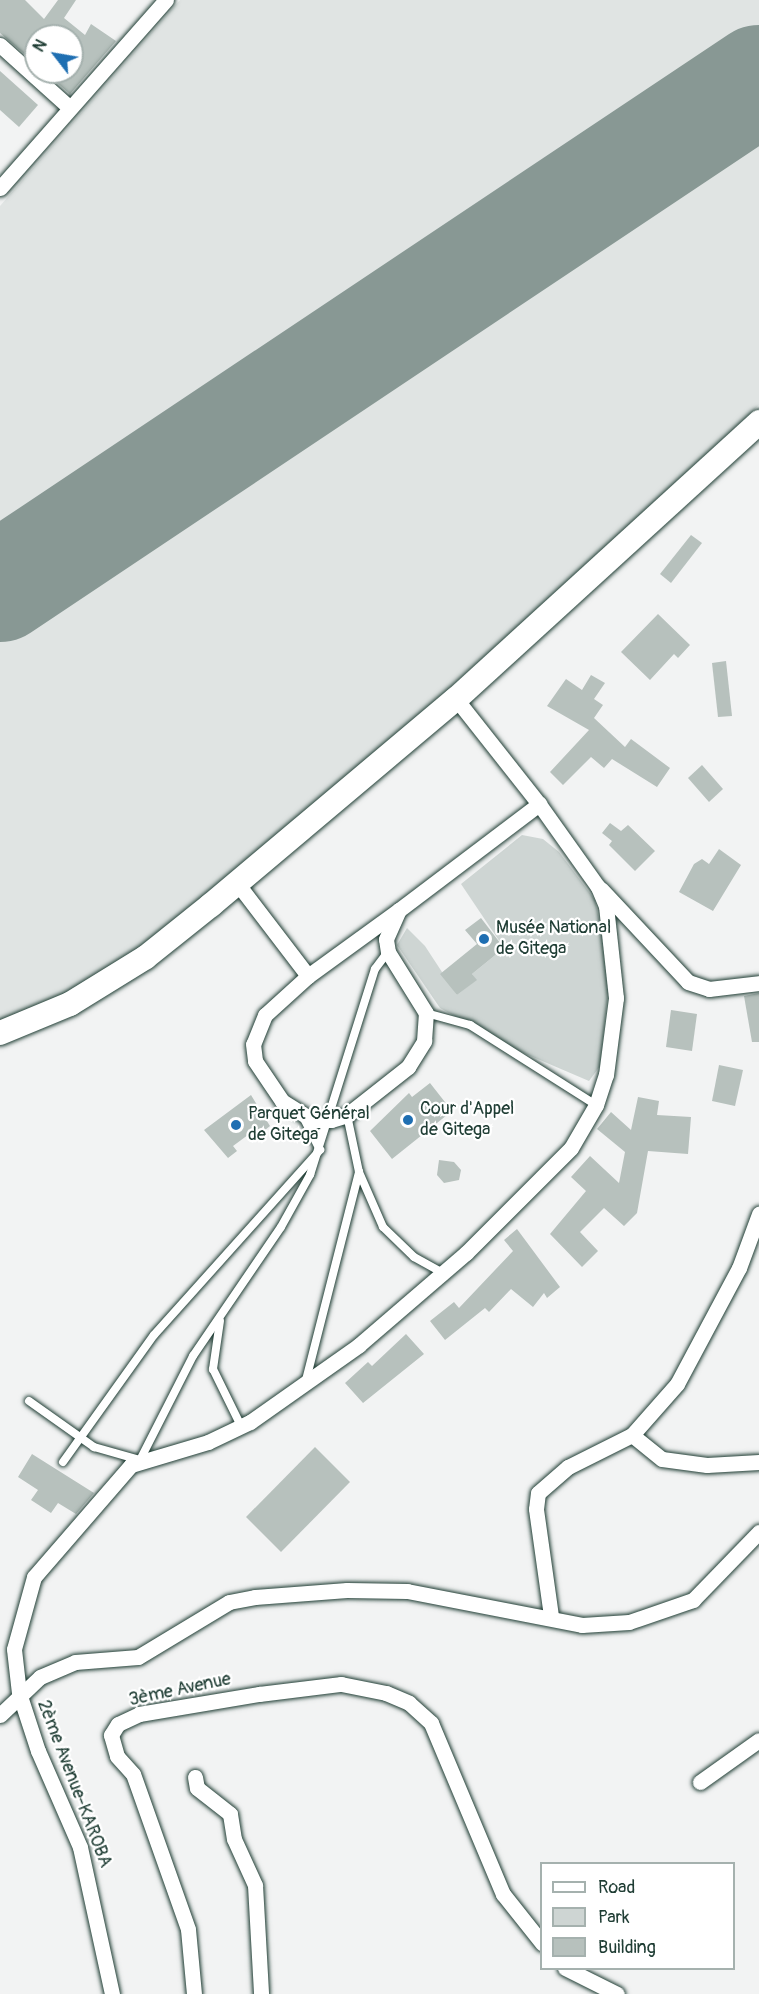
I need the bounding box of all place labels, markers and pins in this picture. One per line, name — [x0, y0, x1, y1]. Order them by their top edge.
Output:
place label: Musée National de Gitega — [496, 918, 611, 960]
marker: Musée National de Gitega — [477, 932, 491, 946]
place label: Cour d'Appel de Gitega — [420, 1099, 514, 1142]
place label: Parquet Général de Gitega — [248, 1104, 370, 1146]
marker: Cour d'Appel de Gitega — [401, 1113, 415, 1127]
marker: Parquet Général de Gitega — [229, 1118, 243, 1132]

